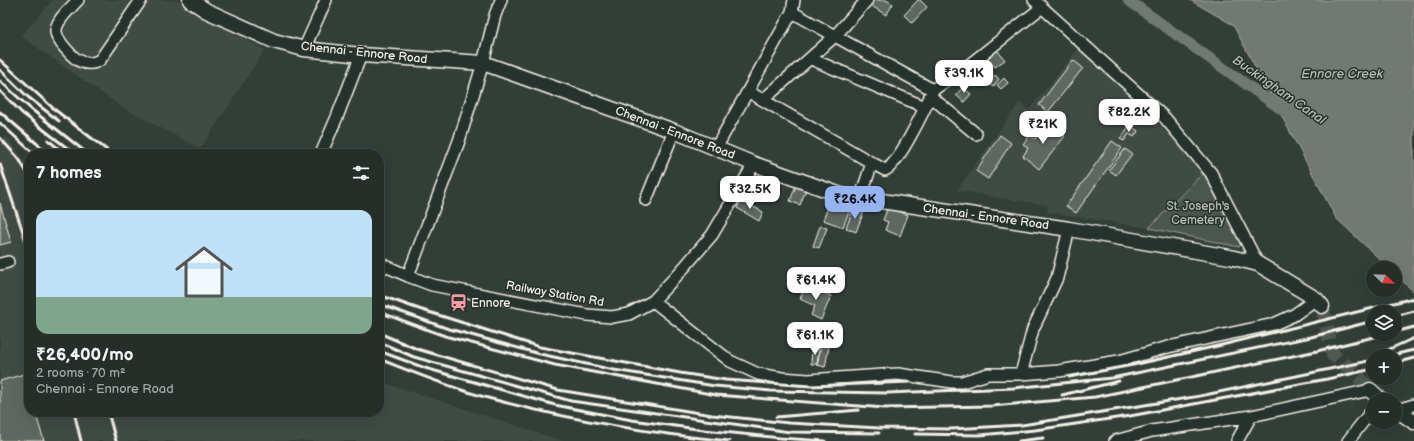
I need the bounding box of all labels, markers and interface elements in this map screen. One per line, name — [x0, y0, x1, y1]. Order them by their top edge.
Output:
street label: Chennai - Ennore Road — [300, 39, 428, 67]
water label: Buckingham Canal — [1229, 52, 1329, 129]
pin: ₹39.1K — [931, 60, 997, 94]
text: ₹39.1K — [944, 65, 984, 81]
water label: Ennore Creek — [1301, 66, 1383, 82]
pin: ₹82.2K — [1096, 99, 1162, 133]
street label: Chennai - Ennore Road — [613, 103, 737, 163]
text: ₹82.2K — [1108, 104, 1150, 120]
pin: ₹21K — [1019, 111, 1067, 145]
text: ₹21K — [1028, 116, 1058, 132]
icon: filters — [350, 162, 372, 184]
text: 7 homes — [36, 163, 102, 183]
pin: ₹32.5K — [717, 176, 783, 210]
text: ₹32.5K — [729, 181, 771, 197]
pin: ₹26.4K — [822, 186, 888, 220]
text: ₹26.4K — [834, 191, 876, 207]
park label: St. Joseph's Cemetery — [1167, 199, 1230, 228]
street label: Chennai - Ennore Road — [922, 201, 1050, 233]
icon: home — [168, 236, 240, 308]
north arrow — [1366, 261, 1402, 297]
map controls — [1366, 261, 1402, 429]
pin: ₹61.4K — [783, 267, 849, 301]
text: ₹61.4K — [796, 272, 836, 288]
street label: Railway Station Rd — [505, 278, 605, 310]
station icon: Ennore — [448, 293, 468, 313]
place label: Ennore — [471, 296, 510, 311]
button: layers — [1366, 305, 1402, 341]
pin: ₹61.1K — [782, 322, 848, 356]
text: ₹61.1K — [796, 327, 834, 343]
text: ₹26,400/mo — [36, 345, 133, 365]
button: + — [1366, 349, 1402, 385]
text: 2 rooms · 70 m² — [36, 365, 126, 381]
text: Chennai - Ennore Road — [36, 381, 174, 397]
button: − — [1366, 393, 1402, 429]

